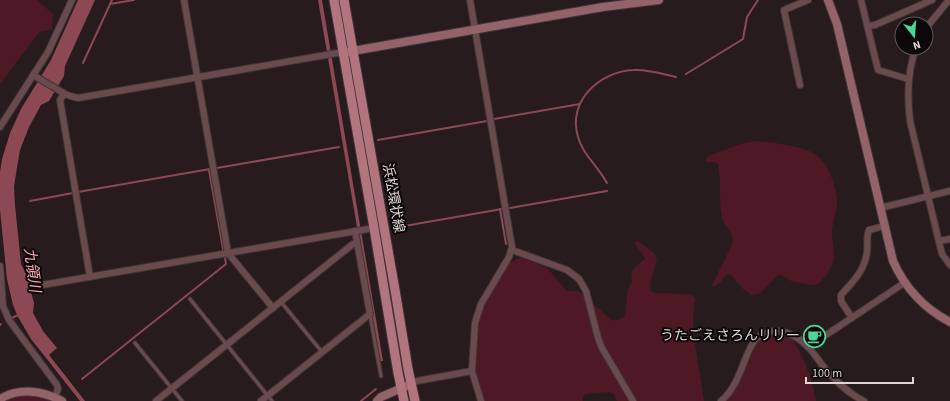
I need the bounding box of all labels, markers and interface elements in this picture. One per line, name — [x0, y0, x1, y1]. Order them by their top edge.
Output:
north arrow — [894, 16, 934, 56]
text: N — [911, 37, 922, 53]
street label: 浜松環状線 — [377, 162, 409, 234]
water label: 九領川 — [18, 246, 46, 296]
cafe icon: うたごえさろんリリー — [802, 323, 828, 349]
place label: うたごえさろんリリー — [660, 326, 800, 346]
scale bar — [806, 359, 913, 385]
text: 100 m — [812, 365, 842, 382]

